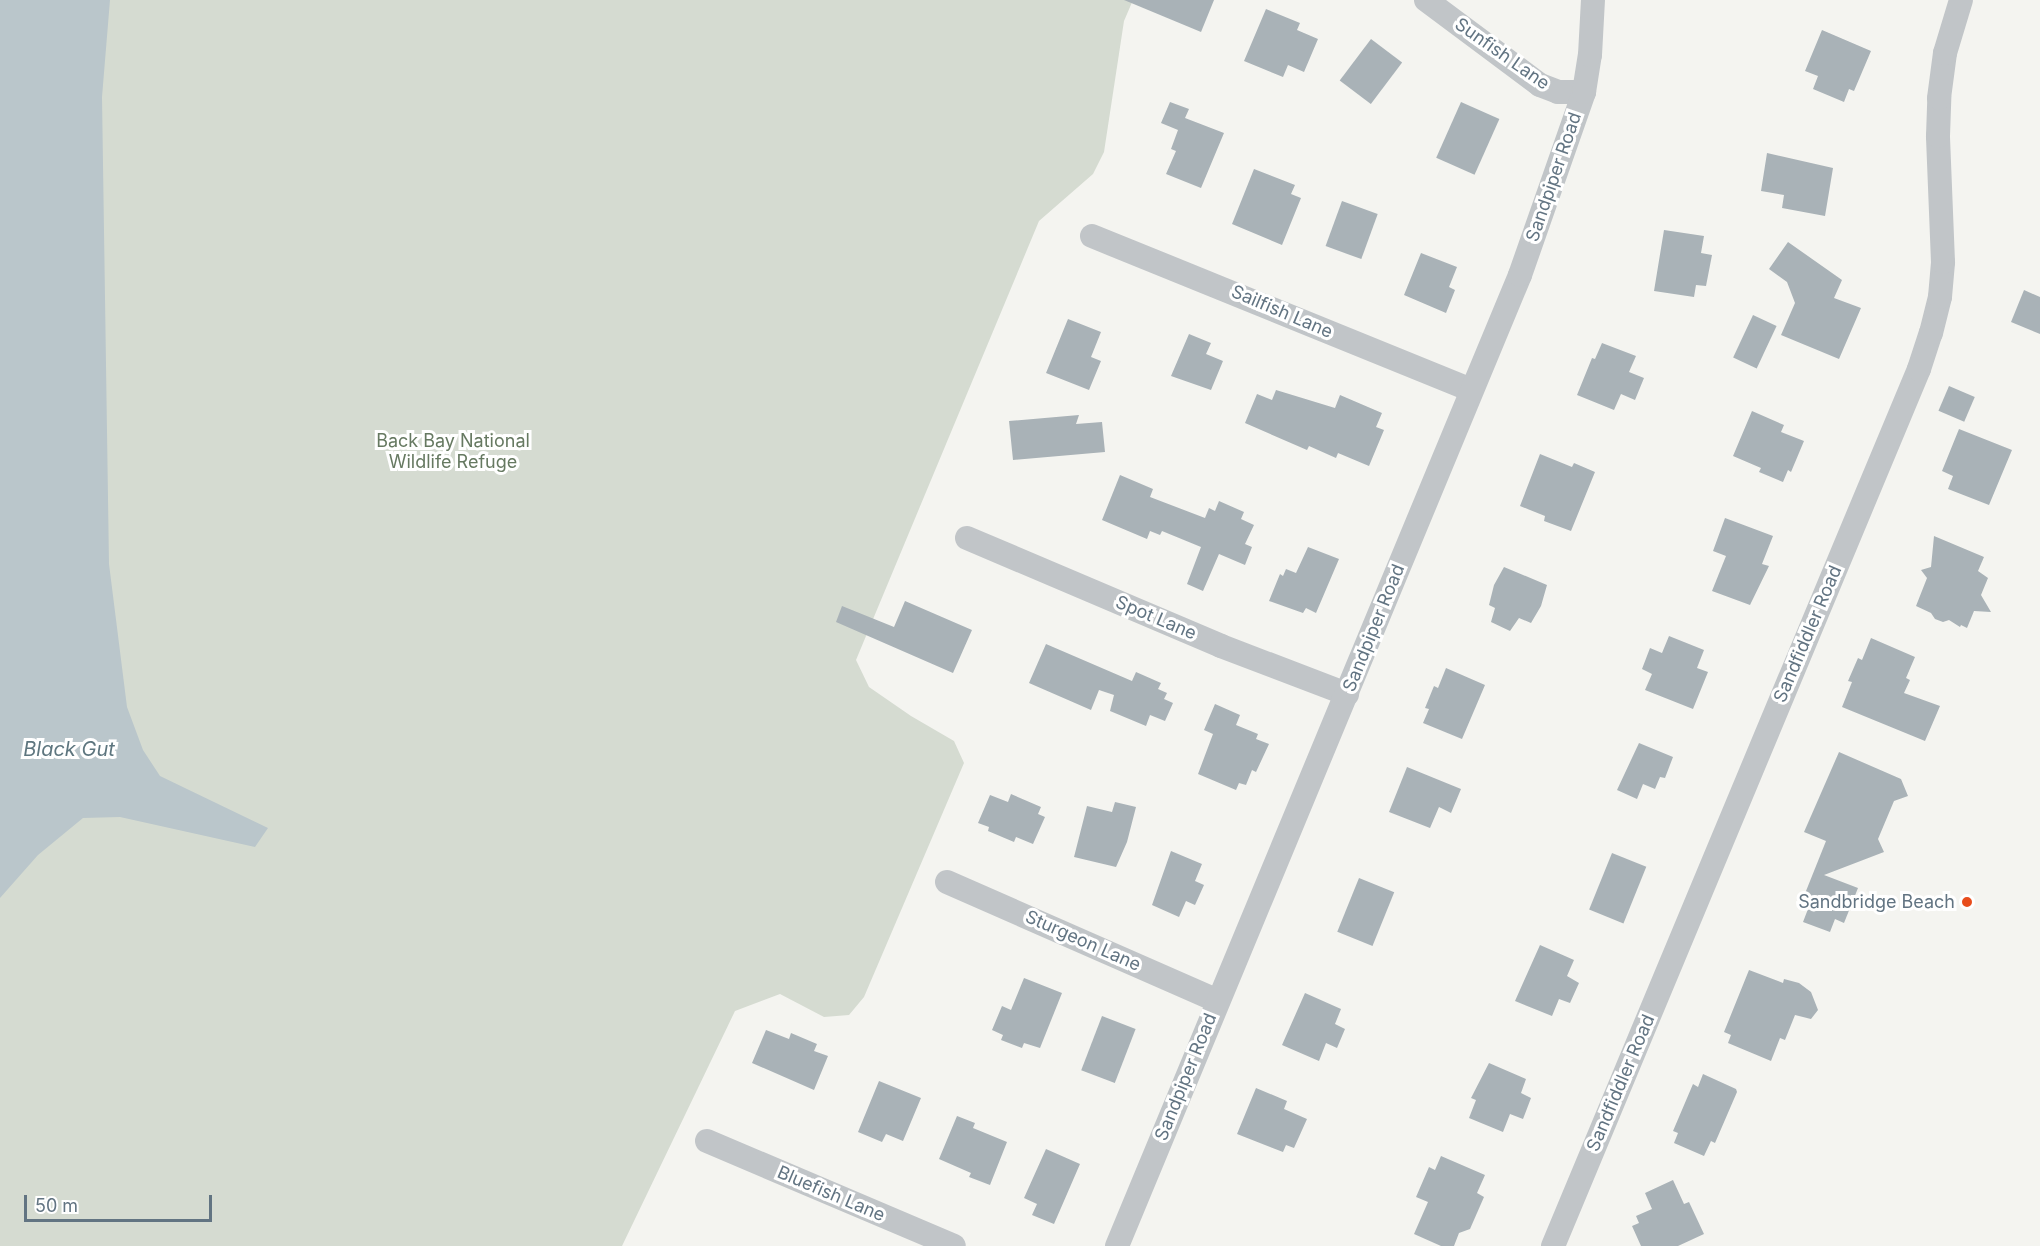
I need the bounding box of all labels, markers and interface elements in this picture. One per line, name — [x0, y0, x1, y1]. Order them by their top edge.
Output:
street label: Sunfish Lane — [1451, 13, 1553, 95]
street label: Sandpiper Road — [1522, 109, 1586, 245]
street label: Sailfish Lane — [1228, 281, 1336, 343]
park label: Back Bay National Wildlife Refuge — [376, 431, 530, 474]
street label: Sandpiper Road — [1339, 561, 1409, 695]
street label: Sandfiddler Road — [1769, 562, 1847, 706]
street label: Spot Lane — [1112, 591, 1200, 645]
water label: Black Gut — [23, 737, 115, 761]
place label: Sandbridge Beach — [1798, 891, 1955, 913]
marker: Sandbridge Beach — [1960, 895, 1974, 909]
street label: Sturgeon Lane — [1022, 906, 1144, 976]
street label: Sandpiper Road — [1151, 1010, 1221, 1144]
street label: Sandfiddler Road — [1582, 1011, 1660, 1155]
street label: Bluefish Lane — [774, 1162, 888, 1226]
scale bar — [27, 1183, 214, 1221]
text: 50 m — [35, 1195, 78, 1216]

